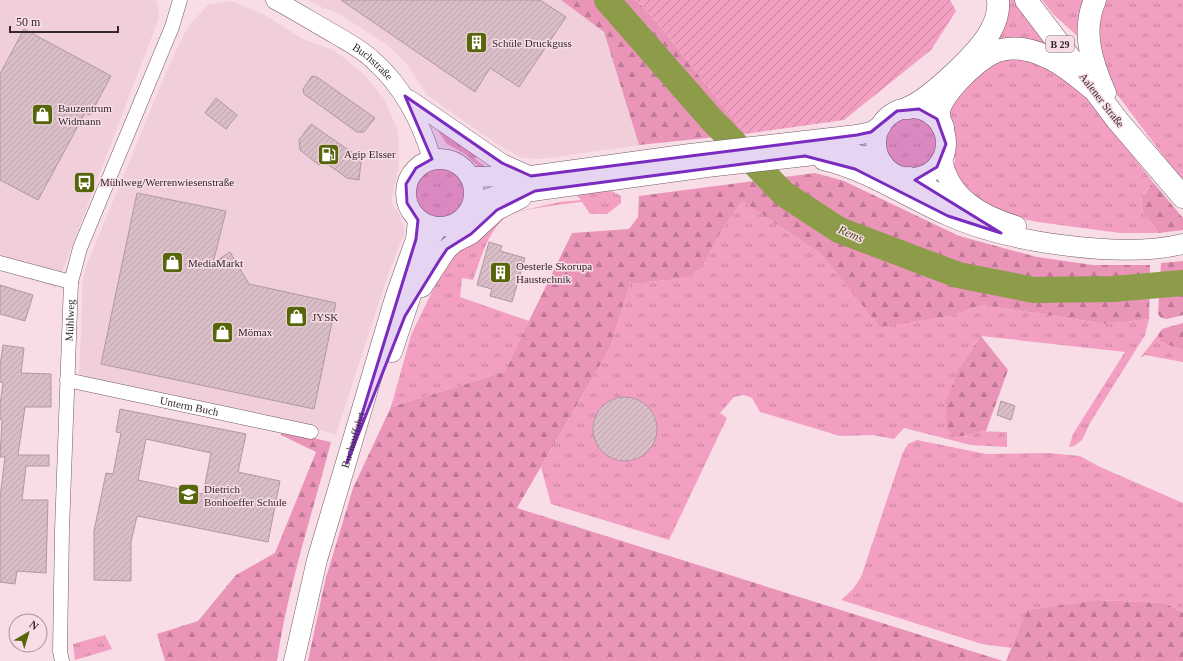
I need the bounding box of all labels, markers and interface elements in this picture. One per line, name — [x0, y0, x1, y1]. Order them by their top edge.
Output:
scale bar — [10, 8, 118, 34]
text: 50 m — [16, 15, 41, 29]
building icon: Schüle Druckguss — [463, 30, 489, 56]
road number: B 29 — [1046, 36, 1074, 52]
place label: Schüle Druckguss — [492, 37, 572, 49]
street label: Buchstraße — [351, 41, 395, 82]
street label: Aalener Straße — [1077, 70, 1127, 130]
shop icon: Bauzentrum Widmann — [29, 101, 55, 127]
place label: Bauzentrum Widmann — [58, 102, 112, 127]
fuel station icon: Agip Elsser — [316, 141, 342, 167]
place label: Agip Elsser — [344, 148, 396, 160]
bus stop icon: Mühlweg/Werrenwiesenstraße — [72, 169, 98, 195]
place label: Mühlweg/Werrenwiesenstraße — [100, 176, 234, 188]
water label: Rems — [835, 222, 866, 246]
shop icon: MediaMarkt — [160, 250, 186, 276]
place label: MediaMarkt — [188, 257, 243, 269]
building icon: Oesterle Skorupa Haustechnik — [488, 259, 514, 285]
place label: Oesterle Skorupa Haustechnik — [516, 260, 592, 285]
street label: Mühlweg — [63, 299, 76, 342]
shop icon: JYSK — [284, 304, 310, 330]
place label: JYSK — [312, 311, 338, 323]
shop icon: Mömax — [209, 319, 235, 345]
place label: Mömax — [238, 326, 273, 338]
street label: Unterm Buch — [159, 394, 220, 418]
street label: Buchauffahrt — [339, 410, 367, 469]
school or university icon: Dietrich Bonhoeffer Schule — [176, 482, 202, 508]
place label: Dietrich Bonhoeffer Schule — [204, 483, 287, 508]
north arrow — [8, 613, 48, 653]
text: N — [27, 618, 41, 632]

